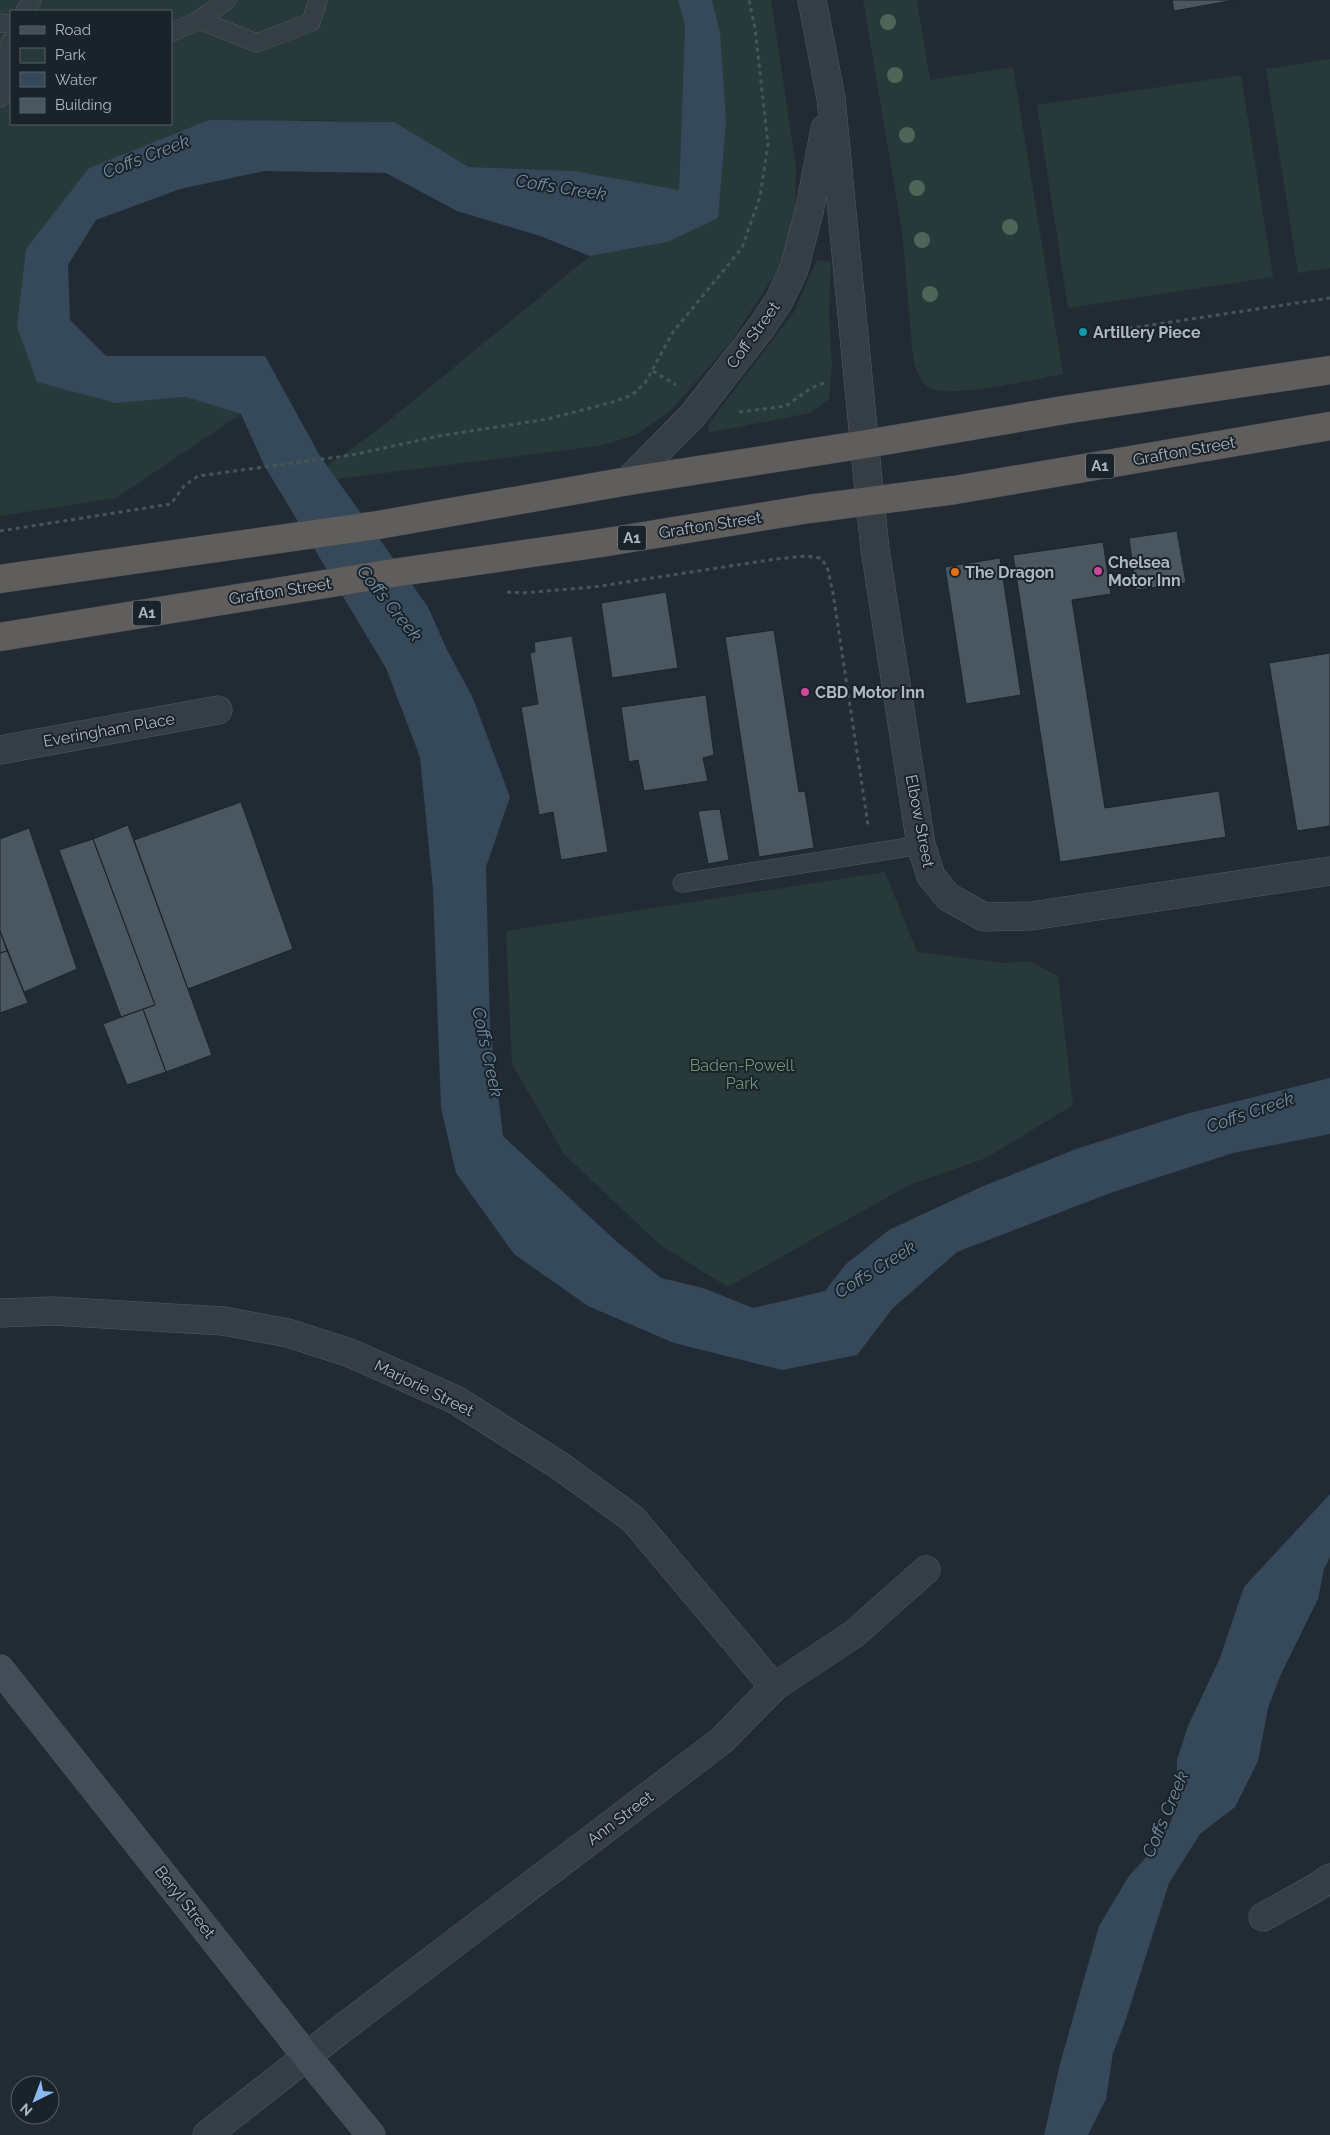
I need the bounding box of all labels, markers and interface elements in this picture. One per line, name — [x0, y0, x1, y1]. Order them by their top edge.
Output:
legend — [10, 10, 172, 125]
text: Road — [55, 21, 91, 39]
text: Park — [55, 46, 86, 64]
text: Water — [55, 71, 98, 89]
text: Building — [55, 96, 112, 114]
water label: Coffs Creek — [99, 130, 193, 182]
water label: Coffs Creek — [514, 169, 608, 205]
street label: Coff Street — [722, 297, 784, 372]
place label: Artillery Piece — [1093, 323, 1201, 342]
marker: Artillery Piece — [1077, 326, 1089, 338]
street label: Grafton Street — [1131, 433, 1237, 469]
road number: A1 — [1086, 454, 1114, 478]
street label: Grafton Street — [657, 507, 763, 542]
road number: A1 — [618, 526, 646, 550]
place label: Chelsea Motor Inn — [1108, 553, 1181, 590]
water label: Coffs Creek — [353, 561, 427, 645]
place label: The Dragon — [965, 563, 1054, 582]
marker: Chelsea Motor Inn — [1092, 565, 1104, 577]
marker: The Dragon — [949, 566, 961, 578]
street label: Grafton Street — [227, 573, 333, 608]
road number: A1 — [133, 600, 161, 626]
place label: CBD Motor Inn — [815, 683, 925, 702]
marker: CBD Motor Inn — [799, 686, 811, 698]
street label: Everingham Place — [42, 709, 176, 751]
street label: Elbow Street — [902, 773, 938, 870]
water label: Coffs Creek — [468, 1005, 508, 1099]
park label: Baden-Powell Park — [690, 1056, 795, 1093]
water label: Coffs Creek — [1203, 1087, 1297, 1137]
water label: Coffs Creek — [831, 1236, 920, 1302]
street label: Marjorie Street — [371, 1356, 477, 1421]
water label: Coffs Creek — [1137, 1767, 1193, 1860]
street label: Ann Street — [583, 1787, 657, 1849]
street label: Beryl Street — [151, 1862, 220, 1942]
north arrow — [10, 2075, 60, 2125]
text: N — [17, 2100, 36, 2119]

